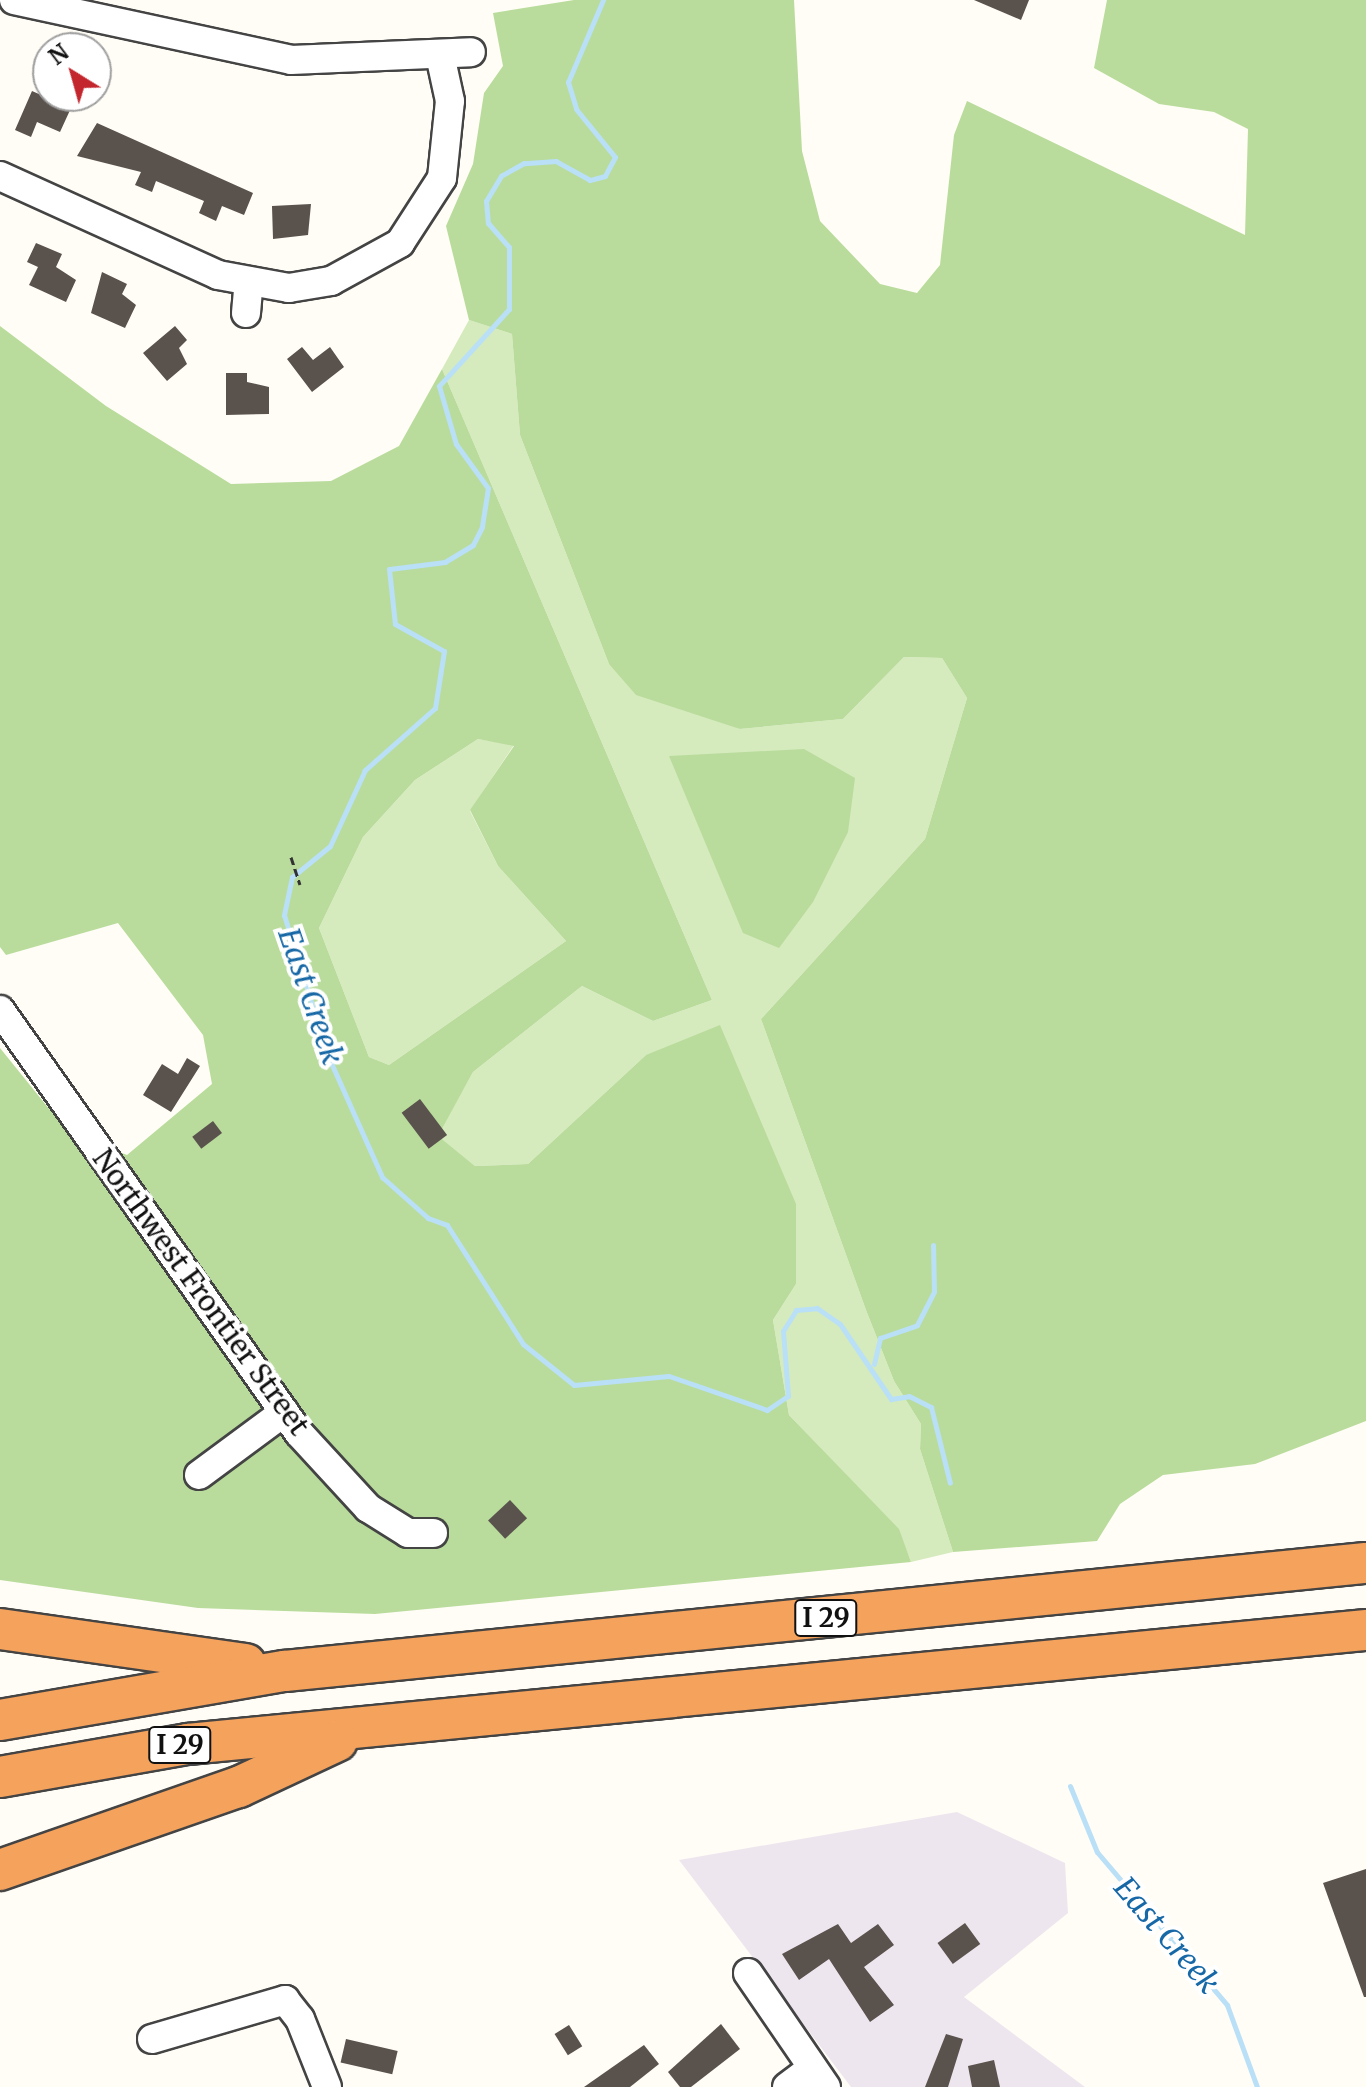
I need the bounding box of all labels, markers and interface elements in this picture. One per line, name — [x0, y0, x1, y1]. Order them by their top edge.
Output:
north arrow — [32, 32, 112, 112]
text: N — [43, 38, 74, 71]
water label: East Creek — [271, 923, 351, 1069]
street label: Northwest Frontier Street — [86, 1142, 316, 1442]
road number: I 29 — [794, 1596, 858, 1640]
road number: I 29 — [148, 1723, 212, 1767]
water label: East Creek — [1107, 1870, 1227, 2000]

